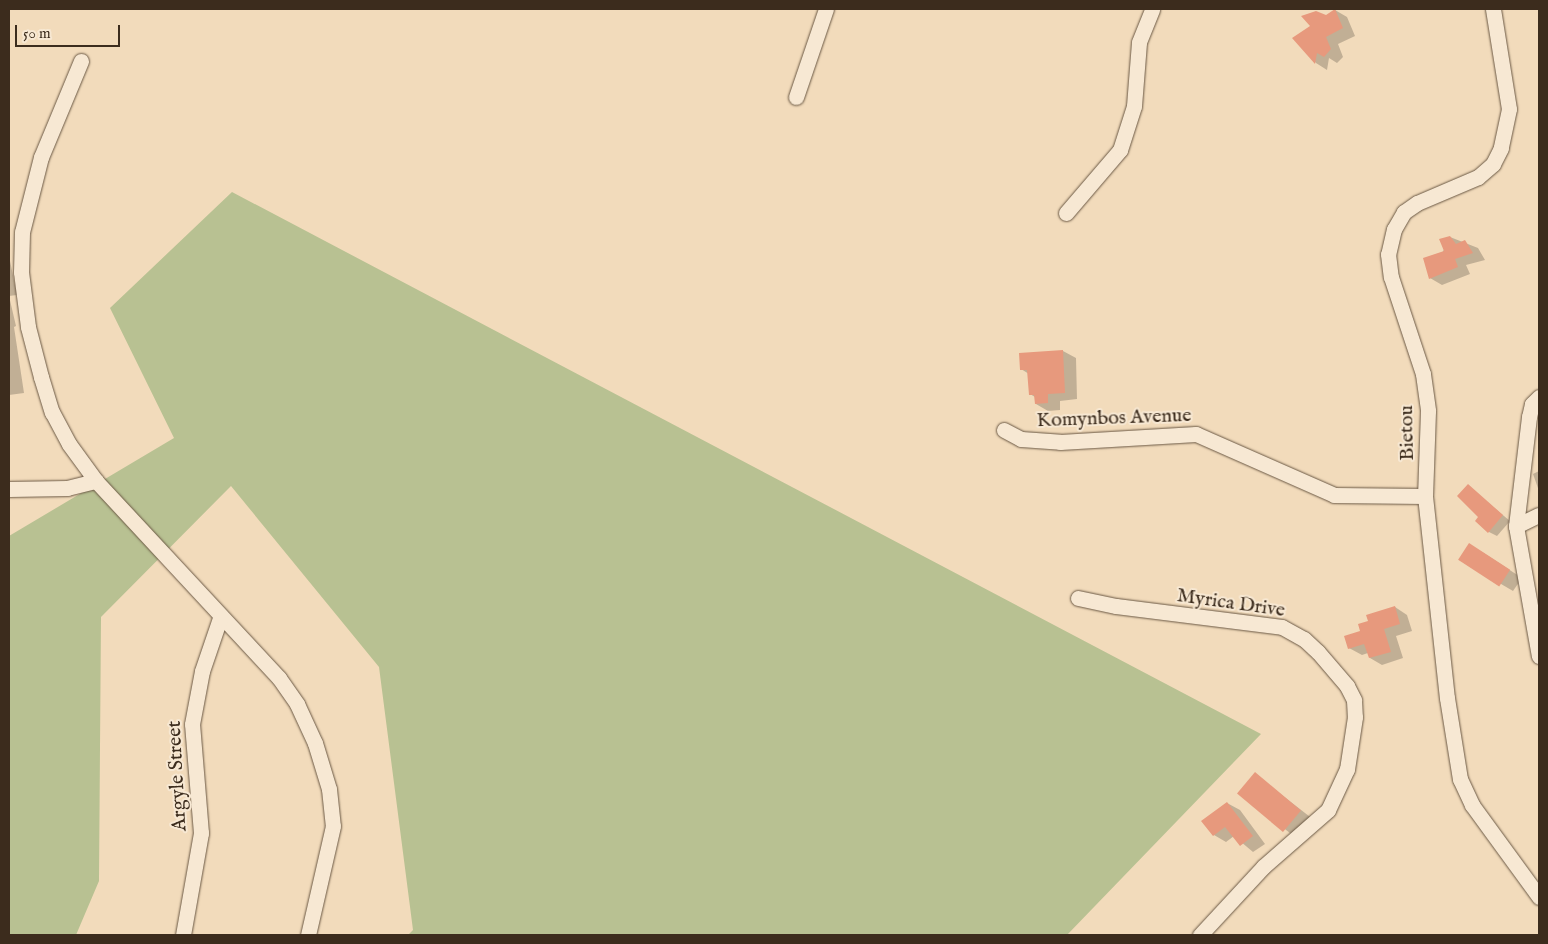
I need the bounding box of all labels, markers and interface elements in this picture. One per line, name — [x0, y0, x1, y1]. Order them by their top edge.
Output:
scale bar — [18, 15, 122, 47]
text: 50 m — [23, 24, 51, 43]
street label: Komynbos Avenue — [1036, 403, 1192, 433]
street label: Bietou — [1395, 405, 1419, 461]
street label: Myrica Drive — [1175, 584, 1287, 622]
street label: Argyle Street — [162, 720, 192, 832]

